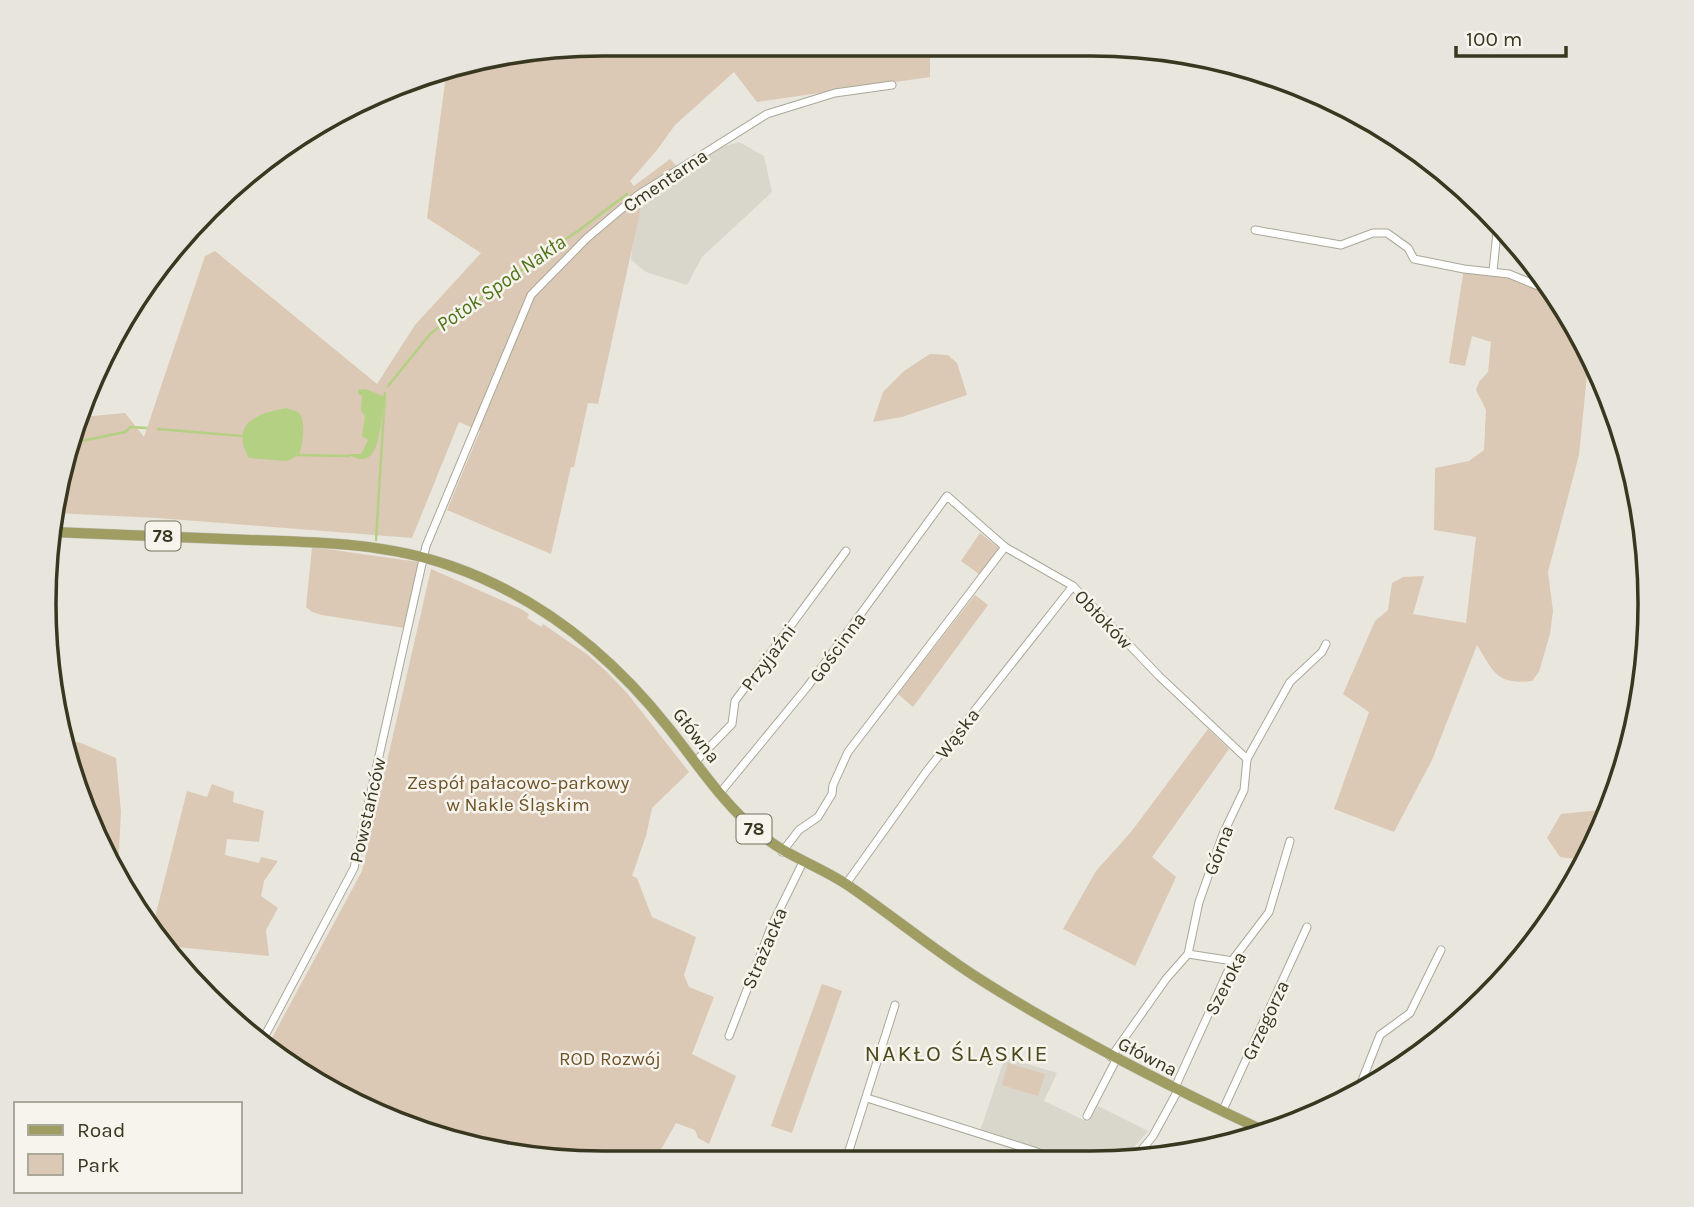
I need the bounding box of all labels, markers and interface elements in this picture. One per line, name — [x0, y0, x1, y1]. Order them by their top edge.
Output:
scale bar — [1456, 14, 1566, 58]
text: 100 m — [1466, 27, 1523, 51]
street label: Cmentarna — [619, 145, 712, 217]
water label: Potok Spod Nakła — [432, 230, 570, 336]
road number: 78 — [146, 522, 180, 550]
street label: Obłoków — [1070, 585, 1137, 654]
street label: Gościnna — [805, 608, 871, 687]
street label: Przyjaźni — [737, 620, 801, 695]
street label: Główna — [668, 704, 724, 767]
street label: Wąska — [931, 704, 984, 763]
street label: Powstańców — [345, 755, 391, 865]
park label: Zespół pałacowo-parkowy w Nakle Śląskim — [407, 772, 630, 816]
road number: 78 — [736, 814, 772, 844]
street label: Górna — [1199, 822, 1238, 878]
street label: Strażacka — [738, 904, 792, 992]
street label: Szeroka — [1200, 948, 1251, 1019]
street label: Grzegorza — [1238, 977, 1294, 1064]
street label: Główna — [1114, 1033, 1181, 1081]
district label: NAKŁO ŚLĄSKIE — [864, 1040, 1050, 1067]
park label: ROD Rozwój — [559, 1048, 661, 1070]
legend — [14, 1102, 242, 1193]
text: Road — [77, 1118, 125, 1142]
text: Park — [77, 1153, 120, 1177]

